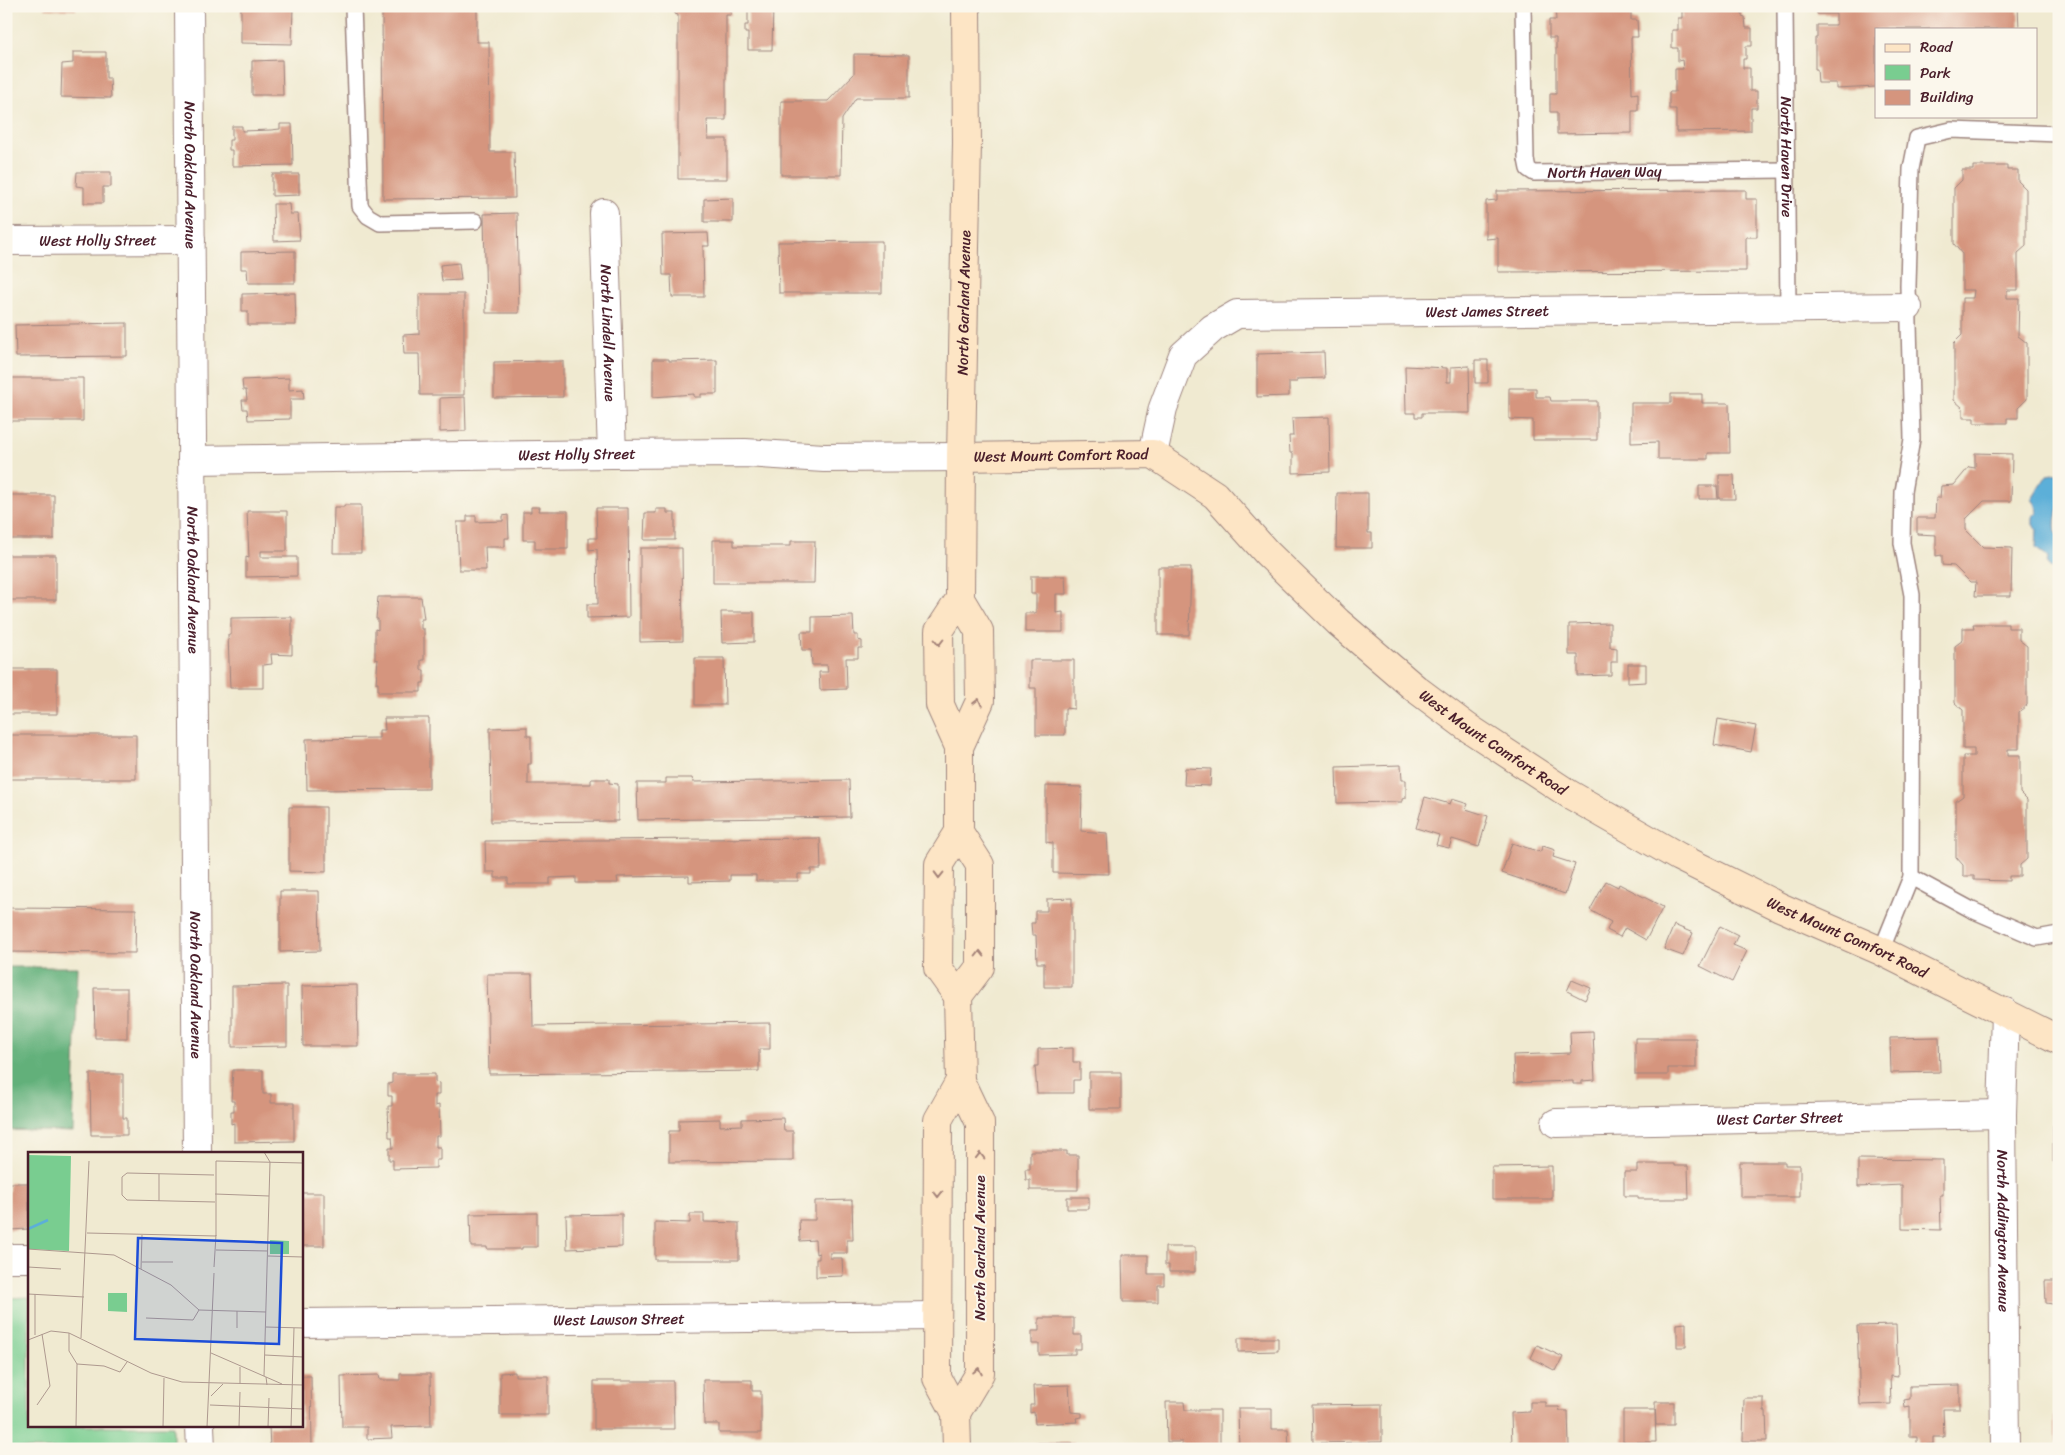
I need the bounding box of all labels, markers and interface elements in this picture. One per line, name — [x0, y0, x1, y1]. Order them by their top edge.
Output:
legend — [1875, 28, 2038, 118]
text: Road — [1920, 34, 1953, 60]
text: Park — [1920, 60, 1951, 86]
text: Building — [1920, 84, 1974, 110]
street label: North Haven Drive — [1773, 96, 1800, 218]
street label: North Oakland Avenue — [177, 101, 204, 249]
street label: North Haven Way — [1547, 158, 1662, 186]
street label: West Holly Street — [39, 227, 157, 254]
street label: North Garland Avenue — [950, 230, 978, 376]
street label: North Lindell Avenue — [593, 264, 623, 402]
street label: West James Street — [1425, 298, 1549, 325]
street label: West Holly Street — [518, 441, 636, 468]
street label: West Mount Comfort Road — [973, 441, 1150, 470]
street label: North Oakland Avenue — [179, 506, 207, 654]
one-way arrow — [934, 638, 944, 646]
street label: West Mount Comfort Road — [1414, 683, 1573, 803]
one-way arrow — [972, 698, 982, 707]
one-way arrow — [934, 872, 944, 879]
street label: West Mount Comfort Road — [1762, 889, 1933, 986]
street label: North Oakland Avenue — [182, 911, 209, 1059]
one-way arrow — [975, 950, 985, 958]
street label: West Carter Street — [1716, 1104, 1844, 1133]
street label: North Addington Avenue — [1989, 1150, 2017, 1312]
inset map — [28, 1152, 302, 1428]
one-way arrow — [975, 1152, 985, 1160]
street label: North Garland Avenue — [967, 1175, 993, 1321]
one-way arrow — [932, 1190, 943, 1198]
street label: West Lawson Street — [553, 1306, 685, 1333]
one-way arrow — [972, 1366, 983, 1375]

